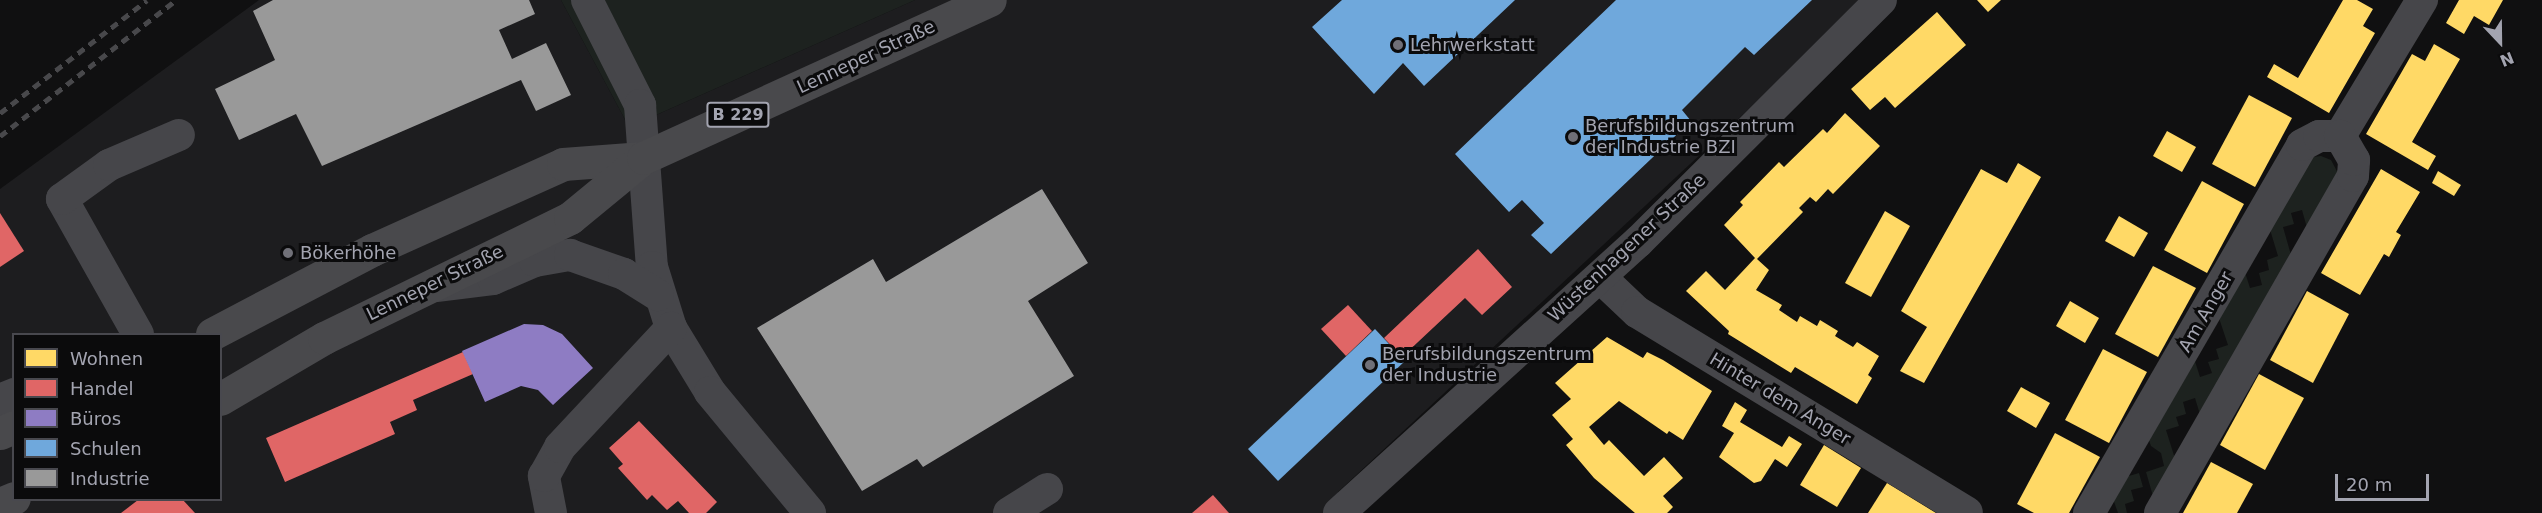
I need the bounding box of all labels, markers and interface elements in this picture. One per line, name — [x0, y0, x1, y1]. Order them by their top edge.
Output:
north arrow — [2470, 12, 2530, 72]
street label: Lenneper Straße — [794, 16, 938, 98]
place label: Lehrwerkstatt — [1410, 34, 1535, 56]
marker: Lehrwerkstatt — [1391, 38, 1405, 52]
text: N — [2497, 48, 2517, 70]
road number: B 229 — [705, 102, 771, 128]
place label: Berufsbildungszentrum der Industrie BZI — [1585, 116, 1795, 158]
marker: Berufsbildungszentrum der Industrie BZI — [1566, 130, 1580, 144]
street label: Wüstenhagener Straße — [1544, 169, 1710, 327]
street label: Lenneper Straße — [363, 240, 507, 326]
place label: Bökerhöhe — [300, 242, 396, 264]
marker: Bökerhöhe — [281, 246, 295, 260]
street label: Am Anger — [2174, 268, 2238, 356]
legend — [12, 333, 222, 501]
place label: Berufsbildungszentrum der Industrie — [1382, 344, 1592, 386]
text: Wohnen — [70, 348, 143, 369]
street label: Hinter dem Anger — [1706, 348, 1854, 450]
marker: Berufsbildungszentrum der Industrie — [1363, 358, 1377, 372]
text: Handel — [70, 378, 133, 399]
text: Büros — [70, 408, 121, 429]
text: Schulen — [70, 438, 142, 459]
scale bar — [2338, 462, 2432, 500]
text: Industrie — [70, 468, 149, 489]
text: 20 m — [2346, 474, 2392, 495]

